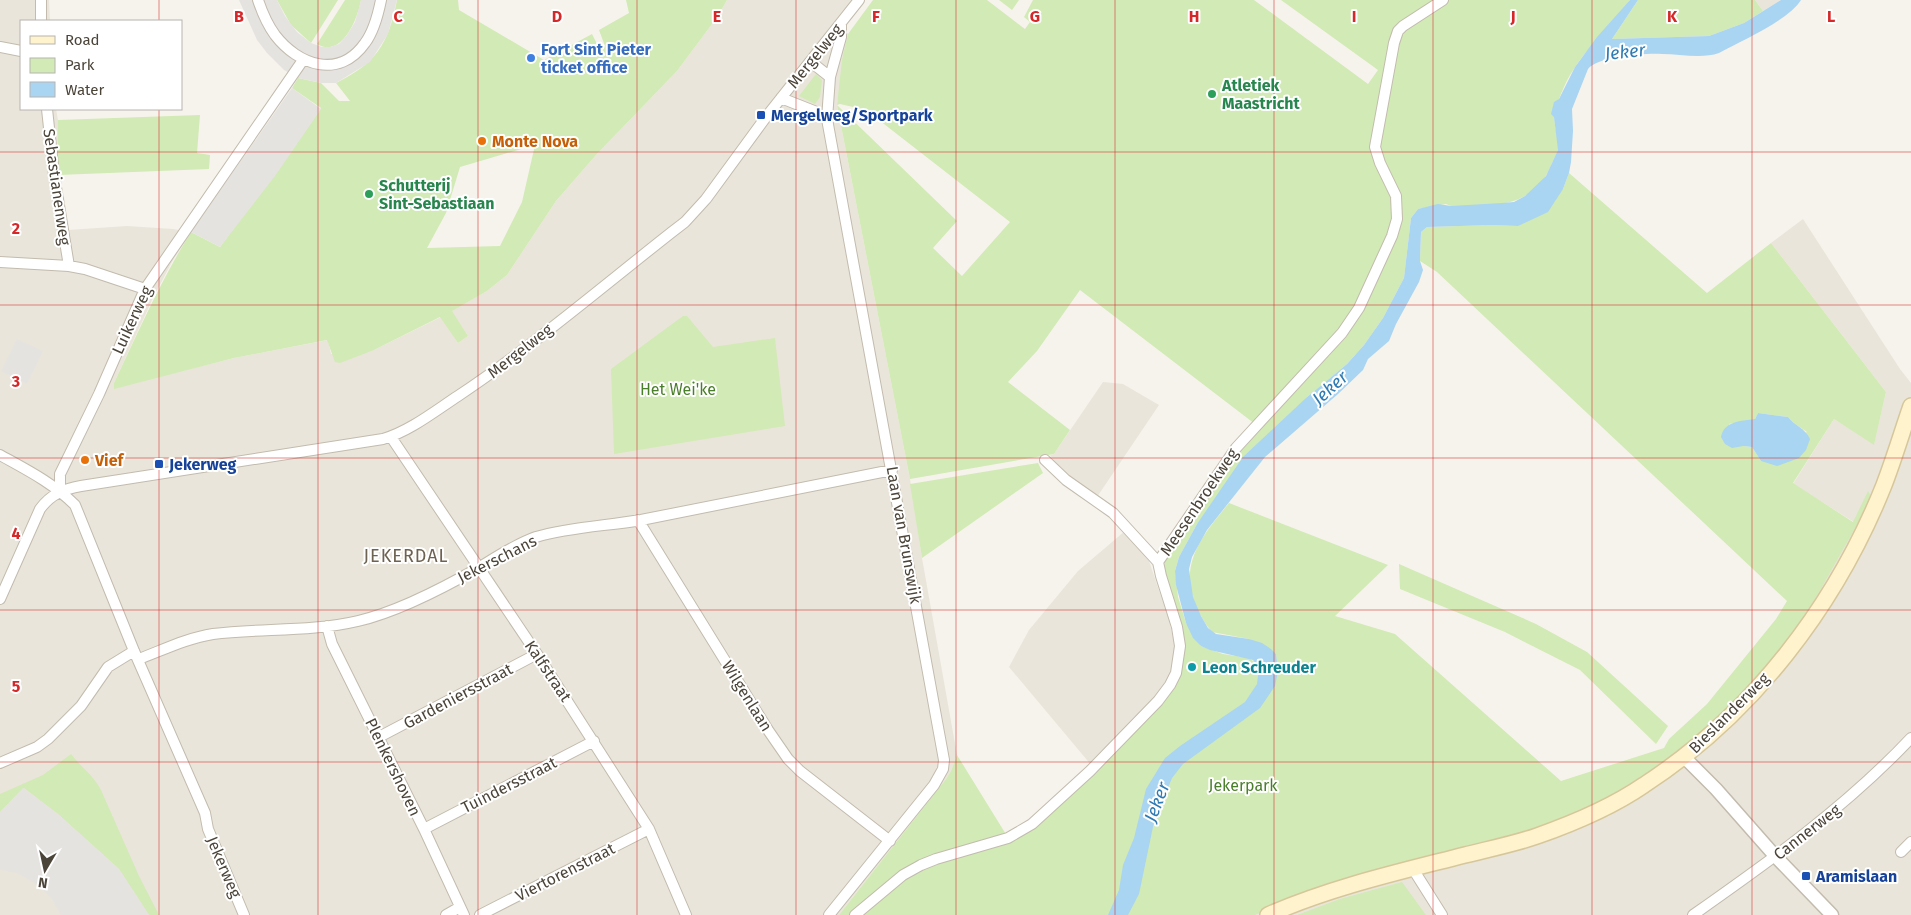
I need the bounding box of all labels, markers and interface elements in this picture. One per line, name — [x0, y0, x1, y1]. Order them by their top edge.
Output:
text: B — [234, 7, 244, 26]
text: C — [393, 7, 403, 26]
text: D — [552, 7, 562, 26]
text: E — [713, 7, 721, 26]
text: F — [872, 7, 880, 26]
text: G — [1030, 7, 1040, 26]
text: H — [1189, 7, 1199, 26]
text: I — [1352, 7, 1356, 26]
text: J — [1509, 7, 1516, 26]
text: K — [1667, 7, 1678, 26]
text: L — [1827, 7, 1835, 26]
legend — [20, 20, 182, 110]
street label: Mergelweg — [783, 20, 847, 92]
text: Road — [65, 31, 100, 49]
water label: Jeker — [1603, 39, 1648, 65]
place label: Fort Sint Pieter ticket office — [541, 40, 651, 77]
marker: Fort Sint Pieter ticket office — [525, 52, 537, 64]
text: Park — [65, 56, 95, 74]
place label: Atletiek Maastricht — [1221, 76, 1301, 113]
text: Water — [65, 81, 104, 99]
marker: Atletiek Maastricht — [1206, 88, 1218, 100]
place label: Mergelweg/Sportpark — [771, 106, 933, 125]
marker: Mergelweg/Sportpark — [755, 109, 767, 121]
street label: Sebastianenweg — [39, 127, 75, 247]
place label: Monte Nova — [492, 132, 578, 151]
marker: Monte Nova — [476, 135, 488, 147]
place label: Schutterij Sint-Sebastiaan — [379, 176, 494, 213]
marker: Schutterij Sint-Sebastiaan — [363, 188, 375, 200]
text: 2 — [12, 219, 20, 238]
street label: Luikerweg — [108, 282, 156, 357]
street label: Mergelweg — [484, 319, 557, 382]
water label: Jeker — [1307, 365, 1353, 410]
text: 3 — [11, 372, 20, 391]
park label: Het Wei'ke — [640, 380, 716, 399]
street label: Meesenbroekweg — [1156, 444, 1242, 559]
place label: Vief — [94, 451, 124, 470]
marker: Vief — [79, 454, 91, 466]
place label: Jekerweg — [168, 455, 237, 474]
marker: Jekerweg — [153, 458, 165, 470]
street label: Laan van Brunswijk — [883, 465, 926, 606]
text: 4 — [11, 524, 21, 543]
street label: Jekerschans — [454, 531, 540, 587]
district label: JEKERDAL — [364, 545, 448, 567]
street label: Kalfstraat — [521, 637, 576, 705]
street label: Wilgenlaan — [718, 657, 776, 735]
place label: Leon Schreuder — [1202, 658, 1316, 677]
street label: Gardeniersstraat — [400, 659, 516, 733]
marker: Leon Schreuder — [1186, 661, 1198, 673]
street label: Bieslanderweg — [1685, 668, 1774, 757]
text: 5 — [12, 677, 21, 696]
street label: Plenkershoven — [361, 715, 425, 819]
street label: Tuindersstraat — [458, 753, 560, 817]
park label: Jekerpark — [1209, 776, 1278, 795]
water label: Jeker — [1139, 778, 1175, 826]
street label: Cannerweg — [1770, 800, 1845, 864]
street label: Jekerweg — [203, 833, 246, 901]
street label: Viertorenstraat — [512, 839, 618, 905]
north arrow — [20, 845, 70, 895]
place label: Aramislaan — [1815, 867, 1897, 886]
marker: Aramislaan — [1800, 870, 1812, 882]
text: N — [37, 873, 49, 891]

